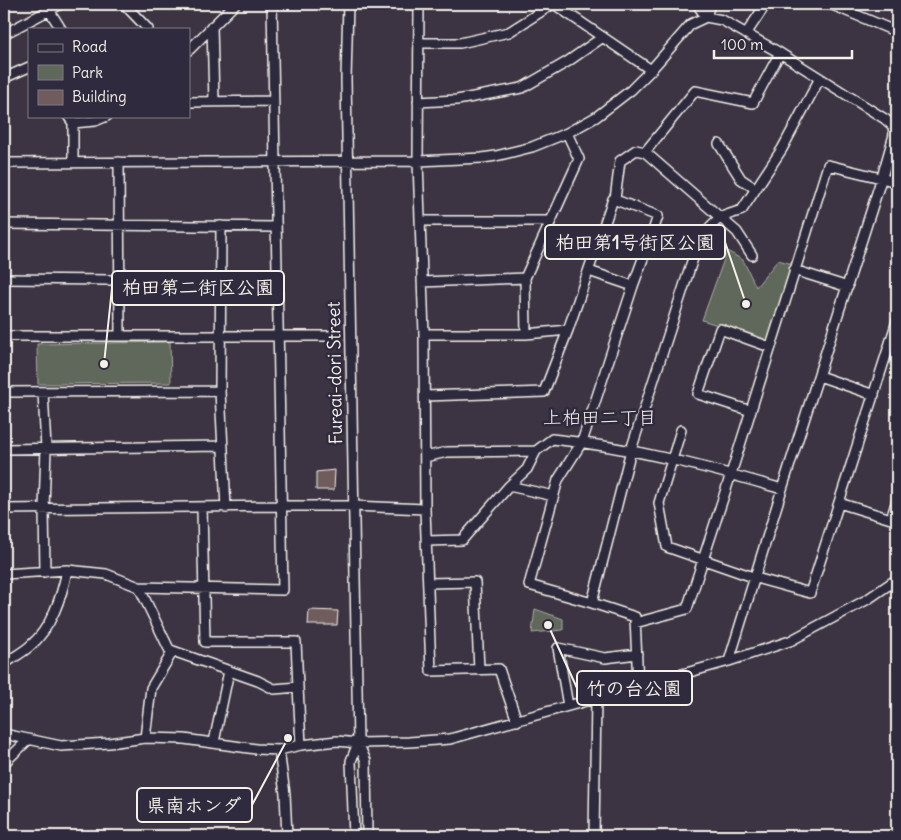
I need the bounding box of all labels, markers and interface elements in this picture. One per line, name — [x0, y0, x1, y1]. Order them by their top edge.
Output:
legend — [28, 28, 190, 118]
scale bar — [714, 28, 851, 60]
text: 100 m — [721, 35, 763, 54]
text: Road — [72, 37, 107, 56]
text: Park — [72, 63, 103, 82]
text: Building — [72, 87, 127, 106]
callout: 柏田第1号街区公園 — [545, 225, 725, 259]
text: 柏田第1号街区公園 — [555, 230, 715, 254]
callout: 柏田第二街区公園 — [112, 271, 284, 305]
text: 柏田第二街区公園 — [122, 275, 274, 299]
street label: Fureai-dori Street — [322, 301, 347, 445]
district label: 上柏田二丁目 — [543, 405, 657, 429]
callout: 竹の台公園 — [577, 671, 692, 705]
text: 竹の台公園 — [586, 676, 682, 700]
callout: 県南ホンダ — [137, 788, 252, 822]
text: 県南ホンダ — [146, 793, 242, 817]

